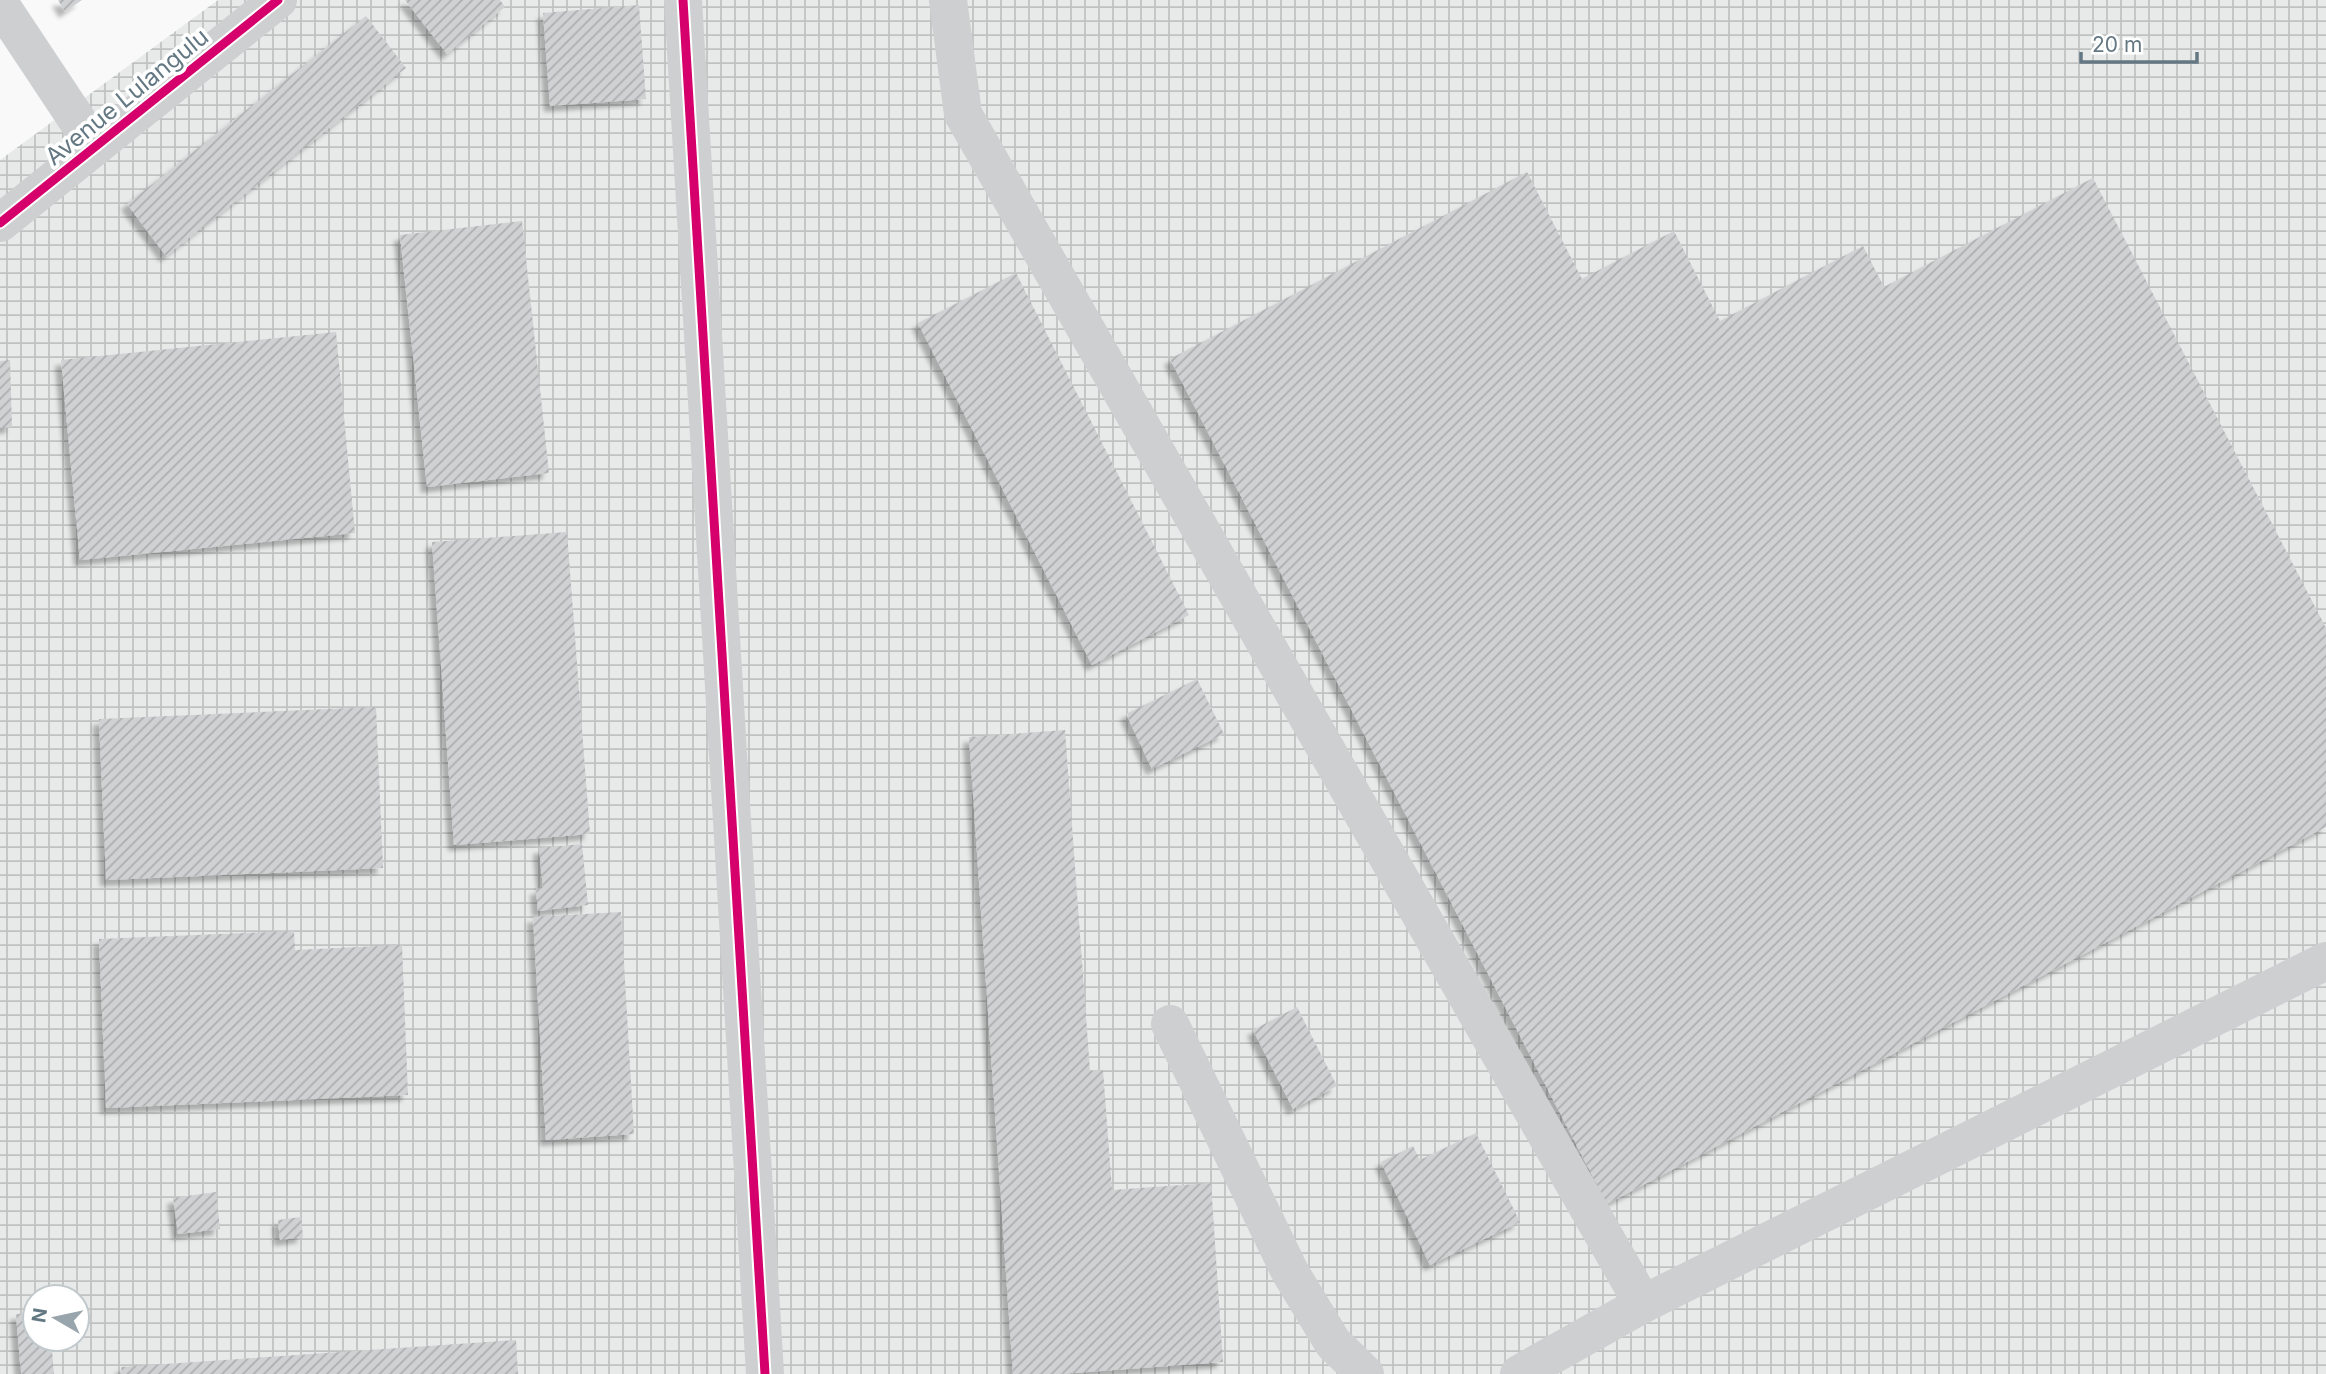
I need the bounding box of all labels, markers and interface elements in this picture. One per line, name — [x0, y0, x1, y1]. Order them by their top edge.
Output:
scale bar — [2081, 21, 2196, 65]
street label: Avenue Lulangulu — [39, 22, 214, 171]
text: 20 m — [2092, 32, 2142, 57]
north arrow — [21, 1283, 91, 1353]
text: N — [27, 1306, 52, 1324]

